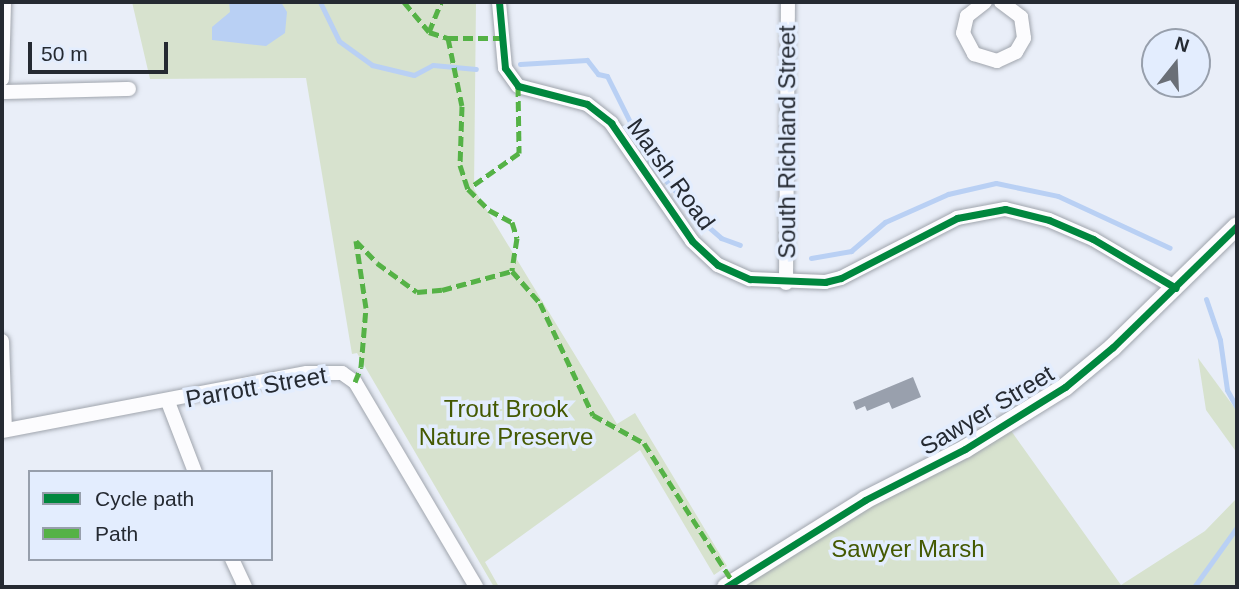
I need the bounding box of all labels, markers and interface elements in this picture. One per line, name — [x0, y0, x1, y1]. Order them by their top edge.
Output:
street label: South Richland Street — [773, 25, 801, 259]
scale bar — [32, 28, 172, 72]
north arrow — [1141, 28, 1211, 98]
text: N — [1172, 32, 1192, 57]
text: 50 m — [41, 42, 88, 65]
street label: Marsh Road — [621, 113, 721, 235]
street label: Sawyer Street — [915, 359, 1059, 461]
street label: Parrott Street — [183, 360, 329, 414]
park label: Trout Brook Nature Preserve — [419, 395, 593, 451]
legend — [28, 470, 273, 561]
text: Cycle path — [95, 487, 194, 510]
text: Path — [95, 522, 138, 545]
park label: Sawyer Marsh — [831, 535, 985, 563]

